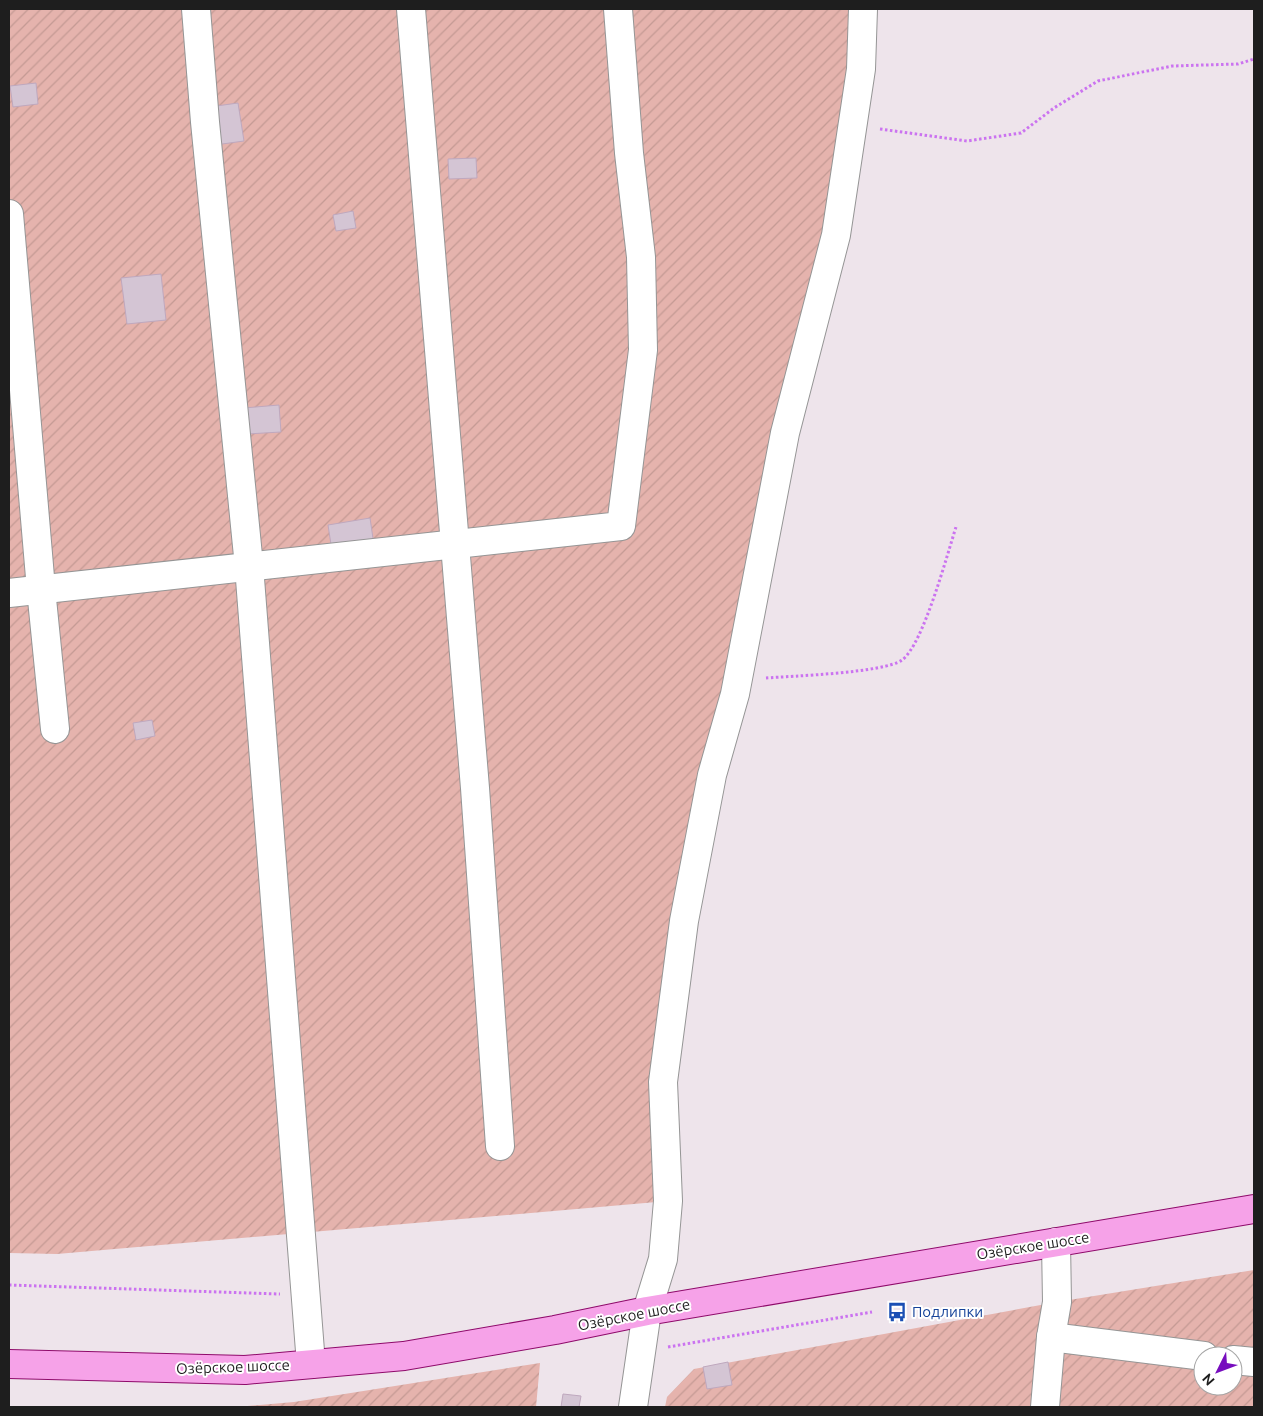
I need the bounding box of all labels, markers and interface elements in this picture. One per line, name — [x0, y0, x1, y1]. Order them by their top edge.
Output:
street label: Озёрское шоссе — [975, 1228, 1091, 1263]
street label: Озёрское шоссе — [576, 1295, 691, 1334]
bus stop icon: Подлипки — [886, 1301, 908, 1323]
place label: Подлипки — [912, 1303, 983, 1320]
north arrow — [1193, 1346, 1243, 1396]
street label: Озёрское шоссе — [176, 1356, 290, 1377]
text: N — [1199, 1370, 1218, 1389]

